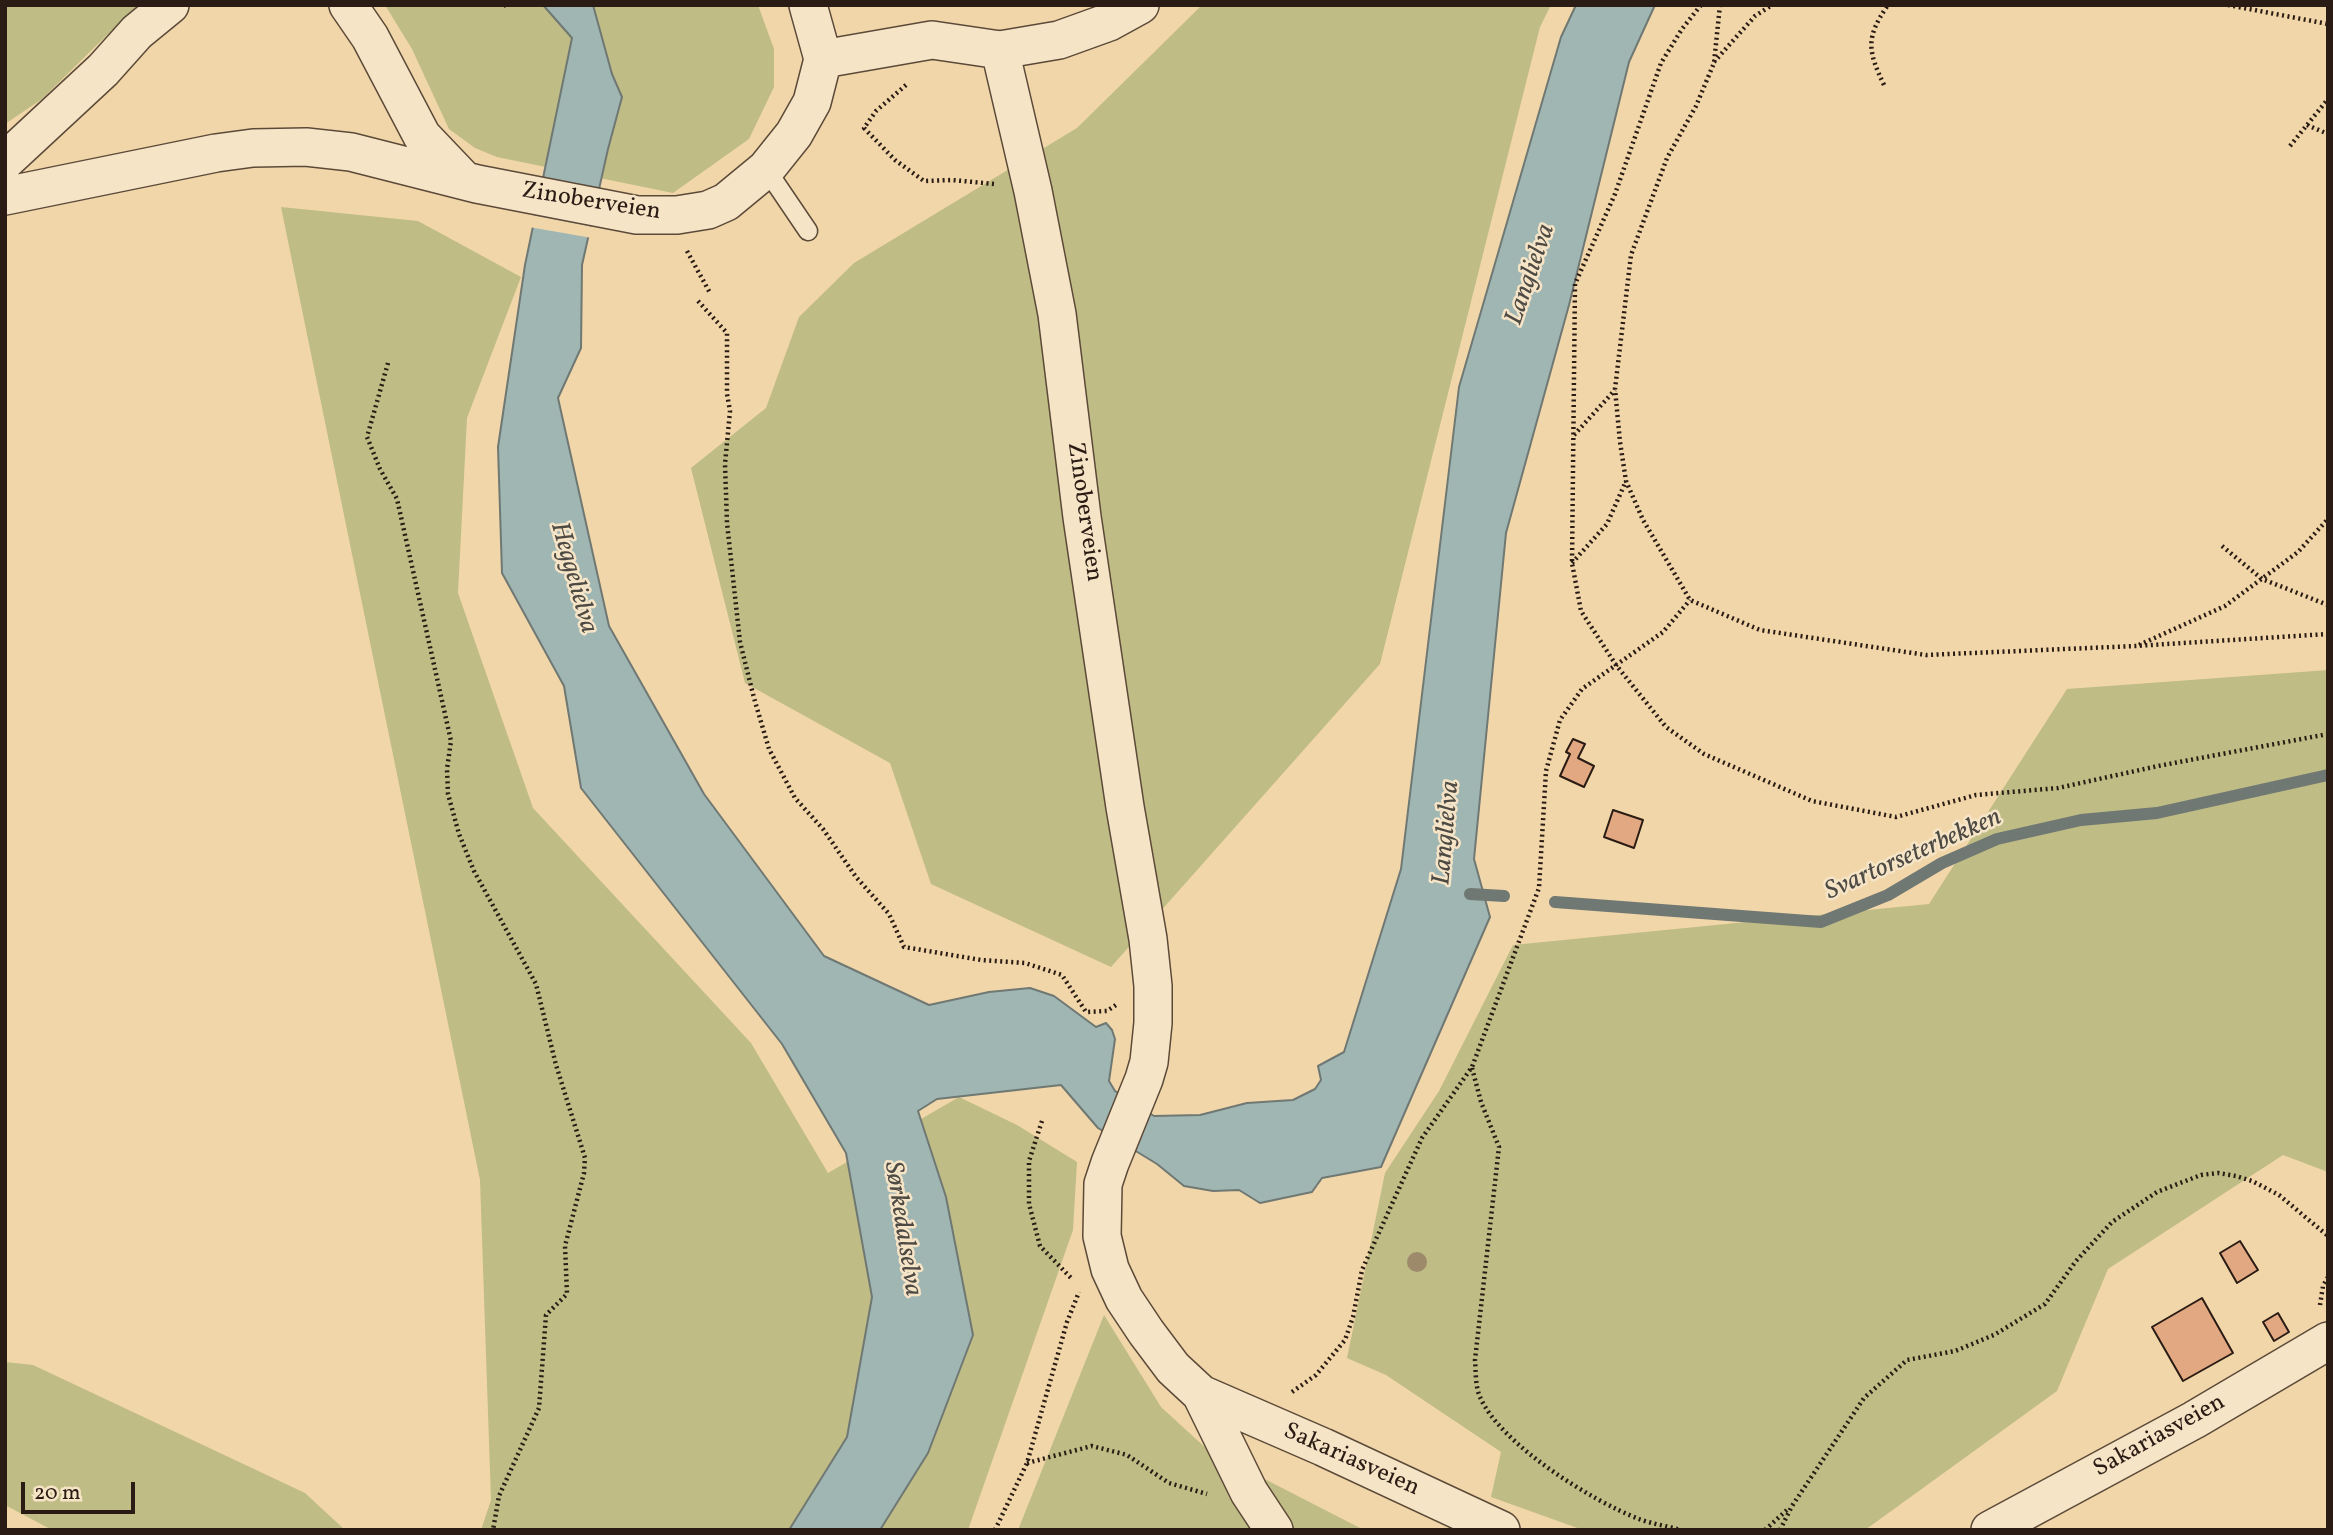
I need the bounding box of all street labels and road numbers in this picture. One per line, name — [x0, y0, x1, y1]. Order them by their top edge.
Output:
street label: Zinoberveien — [519, 178, 663, 228]
street label: Zinoberveien — [1059, 440, 1107, 584]
street label: Sakariasveien — [2089, 1389, 2231, 1485]
street label: Sakariasveien — [1278, 1418, 1424, 1504]

